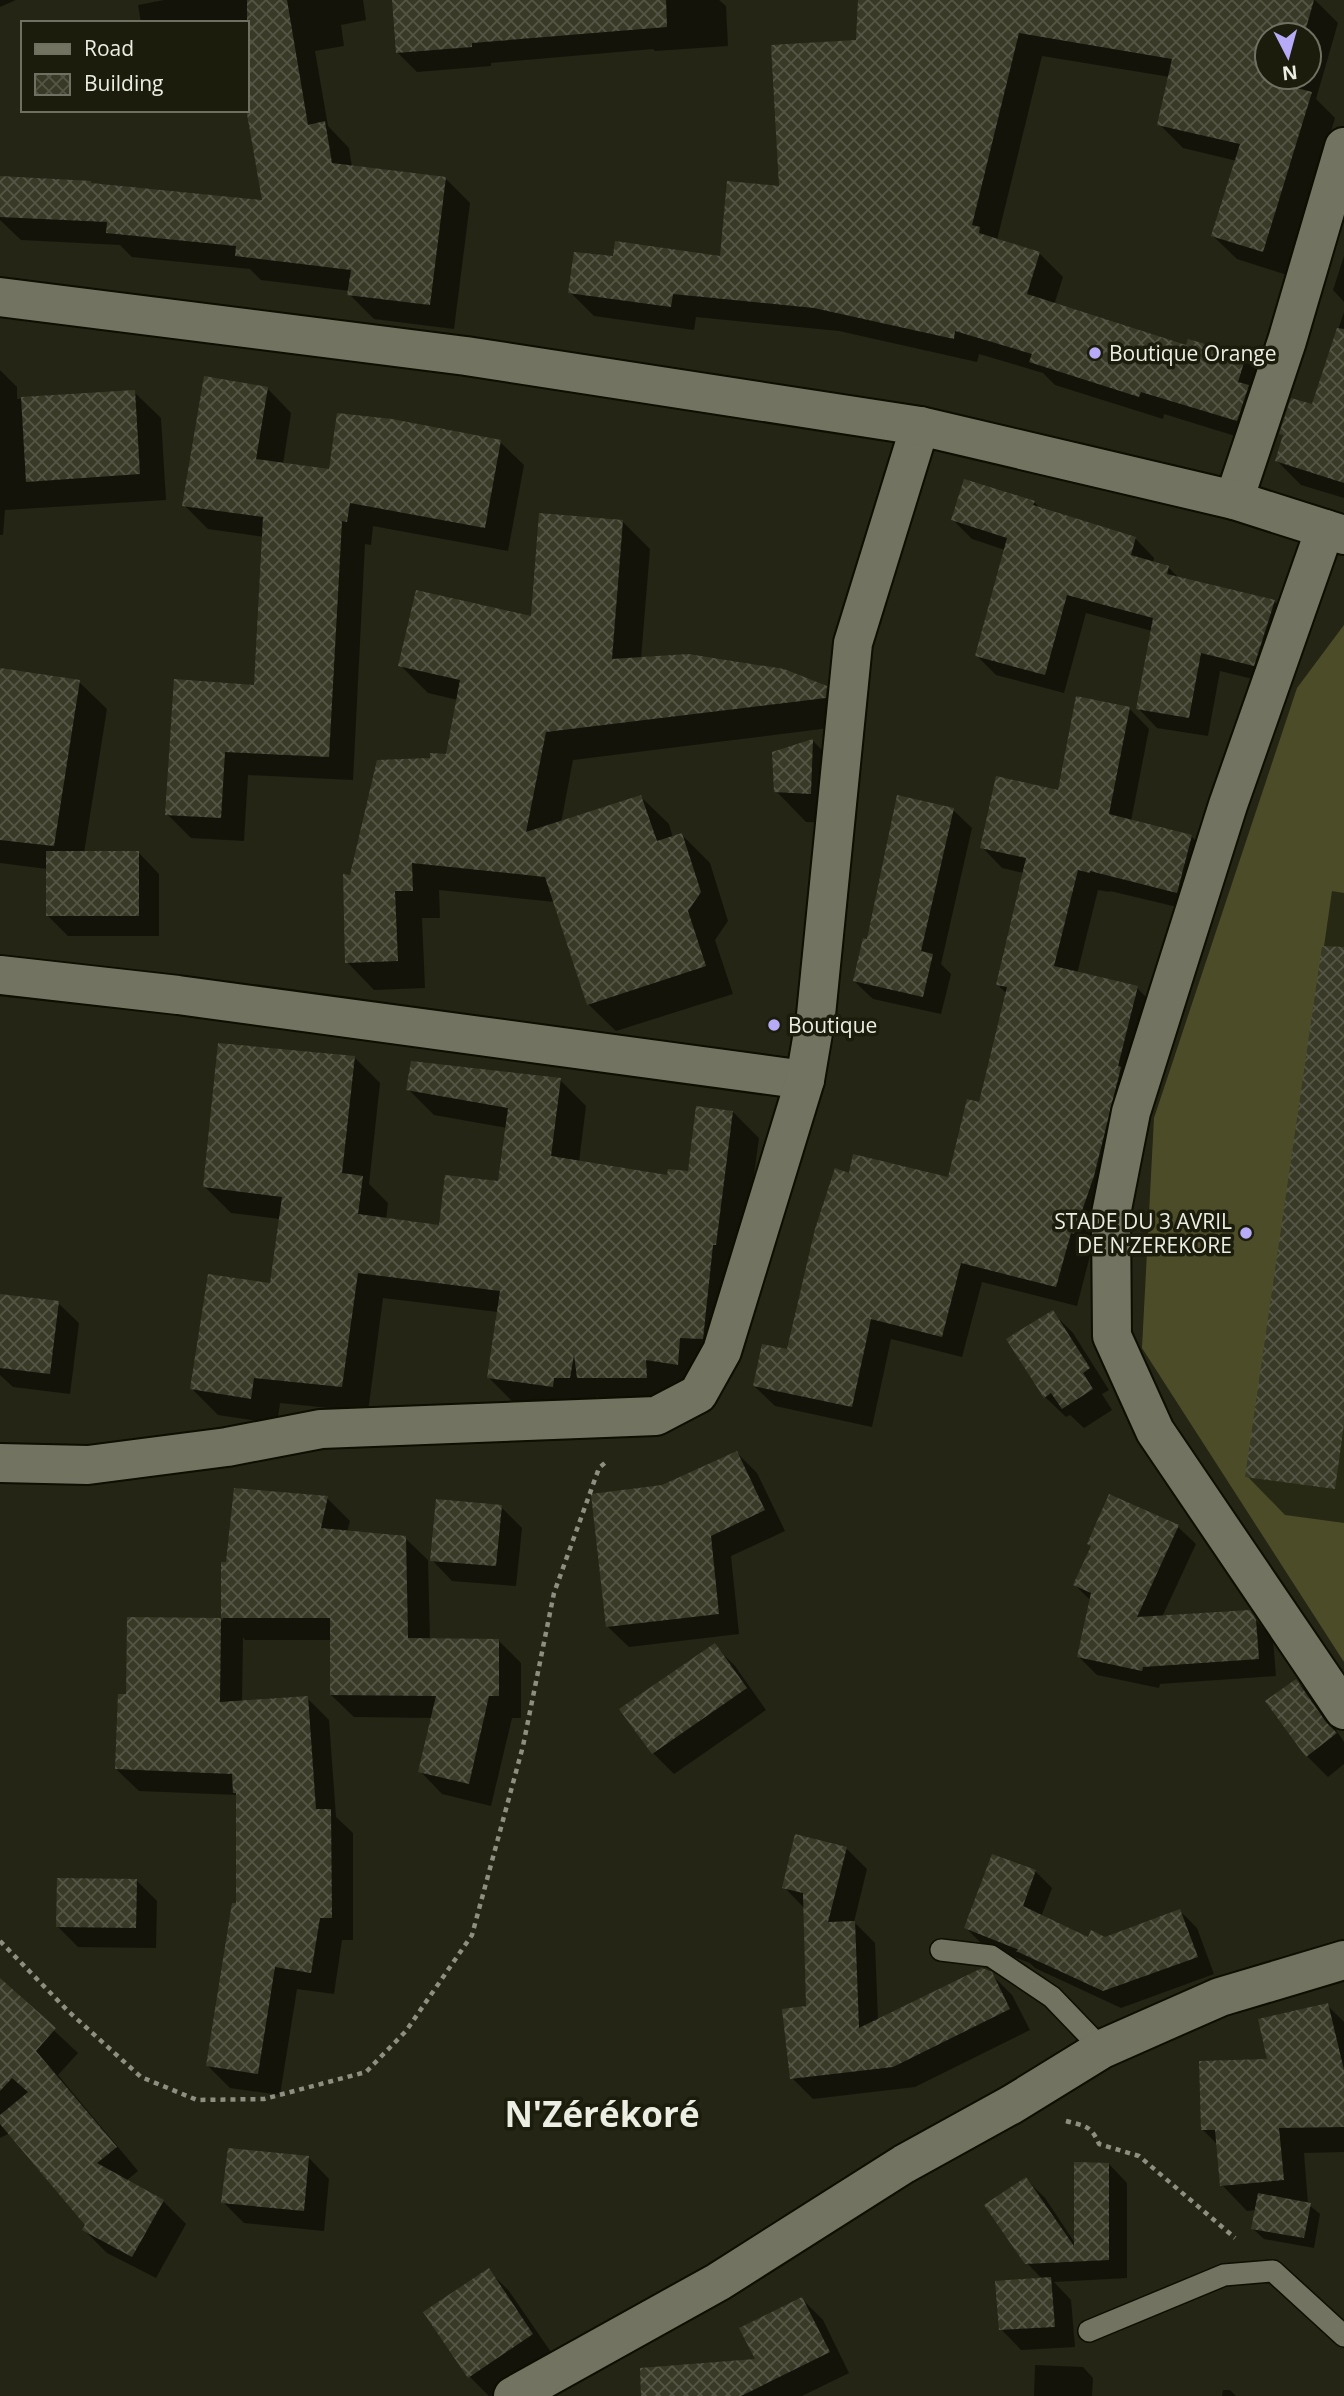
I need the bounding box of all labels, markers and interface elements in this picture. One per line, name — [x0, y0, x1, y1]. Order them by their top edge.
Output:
legend — [21, 21, 248, 112]
north arrow — [1253, 21, 1323, 91]
text: Road — [84, 34, 134, 62]
text: N — [1281, 59, 1299, 87]
text: Building — [84, 69, 163, 97]
place label: Boutique Orange — [1109, 339, 1277, 367]
marker: Boutique Orange — [1087, 345, 1103, 361]
place label: Boutique — [788, 1011, 877, 1039]
marker: Boutique — [766, 1017, 782, 1033]
place label: STADE DU 3 AVRIL DE N'ZEREKORE — [1054, 1207, 1232, 1259]
marker: STADE DU 3 AVRIL DE N'ZEREKORE — [1238, 1225, 1254, 1241]
district label: N'Zérékoré — [504, 2090, 700, 2137]

